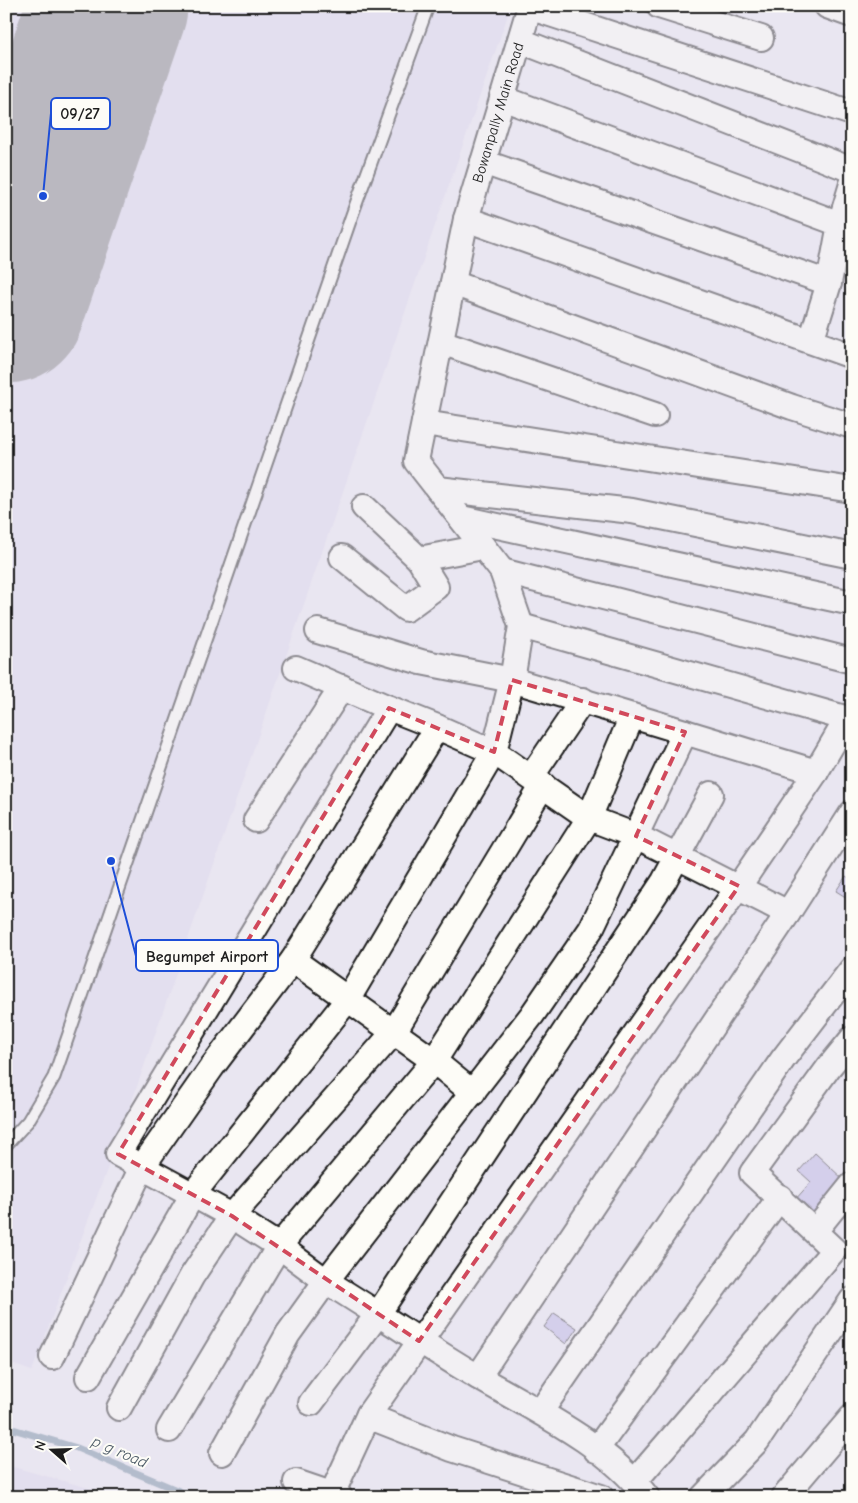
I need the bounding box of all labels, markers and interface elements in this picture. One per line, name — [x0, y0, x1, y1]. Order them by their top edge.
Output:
street label: Bowanpally Main Road — [468, 40, 528, 185]
callout: 09/27 — [51, 98, 110, 129]
text: 09/27 — [60, 105, 101, 123]
callout: Begumpet Airport — [136, 940, 278, 971]
text: Begumpet Airport — [146, 948, 269, 966]
north arrow — [28, 1426, 78, 1476]
water label: p g road — [88, 1432, 151, 1472]
text: N — [31, 1439, 50, 1453]

